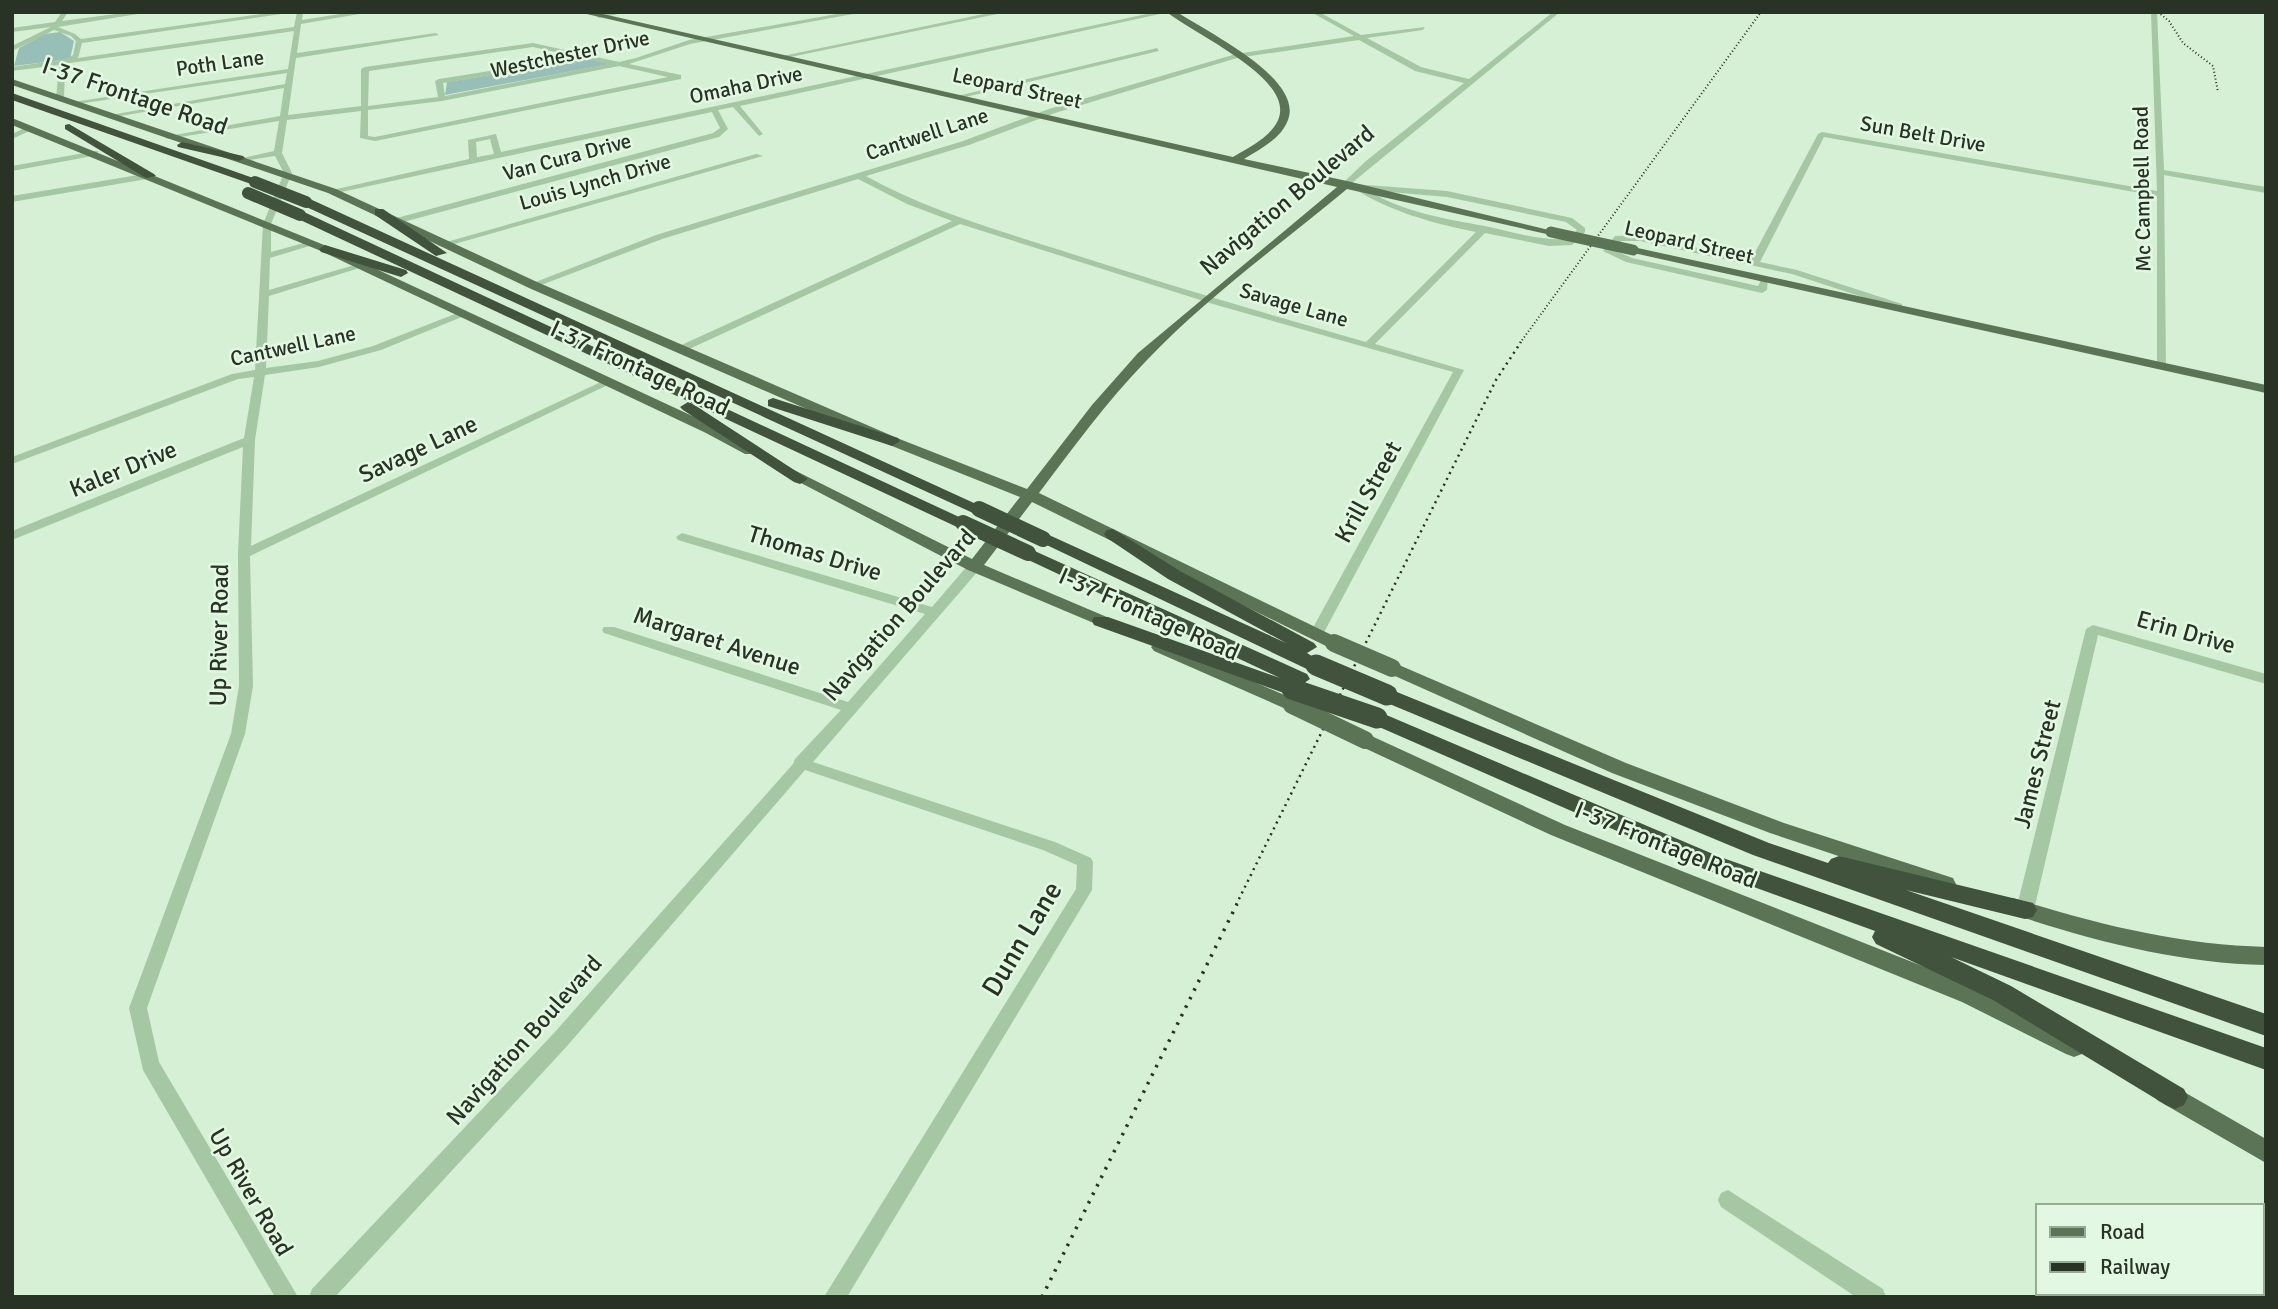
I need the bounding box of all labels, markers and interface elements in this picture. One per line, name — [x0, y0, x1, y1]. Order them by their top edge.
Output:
street label: Westchester Drive — [488, 24, 652, 84]
street label: Poth Lane — [174, 44, 266, 82]
street label: I-37 Frontage Road — [38, 50, 232, 142]
street label: Omaha Drive — [687, 60, 805, 110]
street label: Leopard Street — [950, 62, 1084, 114]
street label: Cantwell Lane — [862, 102, 992, 166]
street label: Mc Campbell Road — [2128, 106, 2156, 272]
street label: Sun Belt Drive — [1858, 110, 1988, 158]
street label: Navigation Boulevard — [1194, 118, 1380, 282]
street label: Van Cura Drive — [500, 127, 634, 187]
street label: Louis Lynch Drive — [516, 148, 674, 216]
street label: Leopard Street — [1622, 215, 1756, 269]
street label: Savage Lane — [1237, 277, 1351, 333]
street label: I-37 Frontage Road — [546, 313, 734, 423]
street label: Cantwell Lane — [228, 320, 358, 372]
street label: Savage Lane — [354, 408, 482, 490]
street label: Kaler Drive — [65, 434, 181, 504]
street label: Krill Street — [1328, 436, 1408, 548]
street label: Thomas Drive — [745, 518, 885, 588]
street label: Navigation Boulevard — [816, 523, 982, 707]
street label: I-37 Frontage Road — [1054, 561, 1244, 667]
street label: Up River Road — [203, 563, 235, 707]
street label: Margaret Avenue — [630, 600, 804, 682]
street label: Erin Drive — [2133, 604, 2239, 660]
street label: James Street — [2007, 696, 2067, 832]
street label: I-37 Frontage Road — [1570, 795, 1762, 895]
street label: Dunn Lane — [974, 875, 1070, 1003]
street label: Navigation Boulevard — [440, 949, 608, 1131]
street label: Up River Road — [202, 1123, 300, 1261]
legend — [2036, 1204, 2264, 1295]
text: Road — [2100, 1219, 2145, 1245]
text: Railway — [2100, 1254, 2170, 1280]

